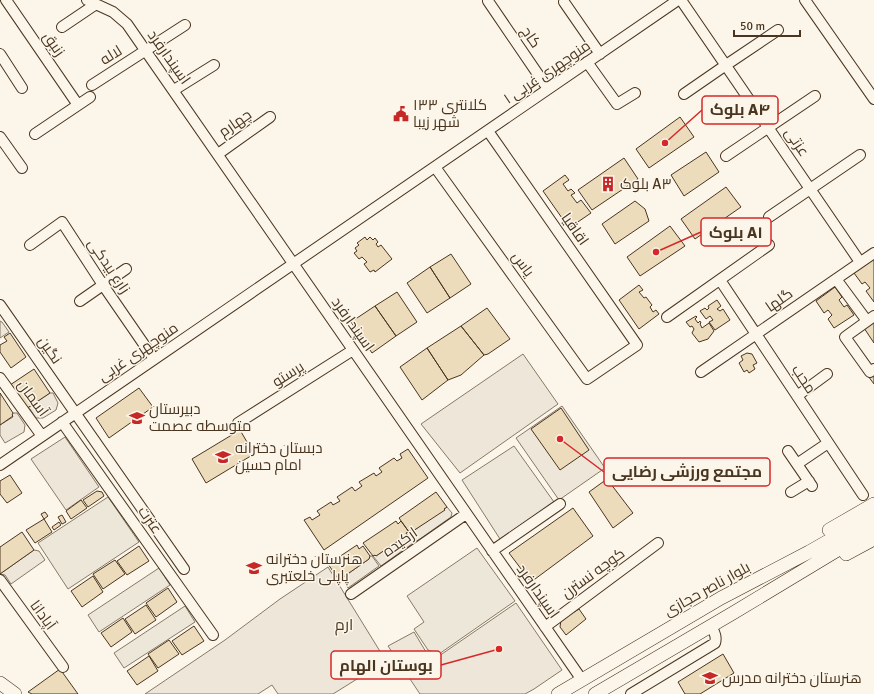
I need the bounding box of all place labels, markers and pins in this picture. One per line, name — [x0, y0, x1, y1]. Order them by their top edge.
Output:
place label: کلانتری ۱۳۳ شهر زیبا — [413, 96, 487, 132]
callout: بلوک A۴ — [702, 96, 778, 124]
public building icon: کلانتری ۱۳۳ شهر زیبا — [392, 105, 410, 123]
building icon: بلوک A۳ — [599, 175, 617, 193]
place label: بلوک A۳ — [620, 175, 672, 193]
callout: بلوک A۱ — [701, 218, 771, 246]
place label: دبیرستان متوسطه عصمت — [149, 400, 251, 435]
school or university icon: دبیرستان متوسطه عصمت — [128, 409, 146, 427]
place label: دبستان دخترانه امام حسین — [235, 439, 322, 475]
school or university icon: دبستان دخترانه امام حسین — [214, 448, 232, 466]
callout: مجتمع ورزشی رضایی — [604, 458, 770, 486]
place label: هنرستان دخترانه پاپلی خلعتبری — [266, 550, 363, 586]
school or university icon: هنرستان دخترانه پاپلی خلعتبری — [245, 559, 263, 577]
callout: بوستان الهام — [331, 651, 441, 679]
school or university icon: هنرستان دخترانه مدرس — [701, 669, 719, 687]
place label: هنرستان دخترانه مدرس — [722, 669, 862, 688]

